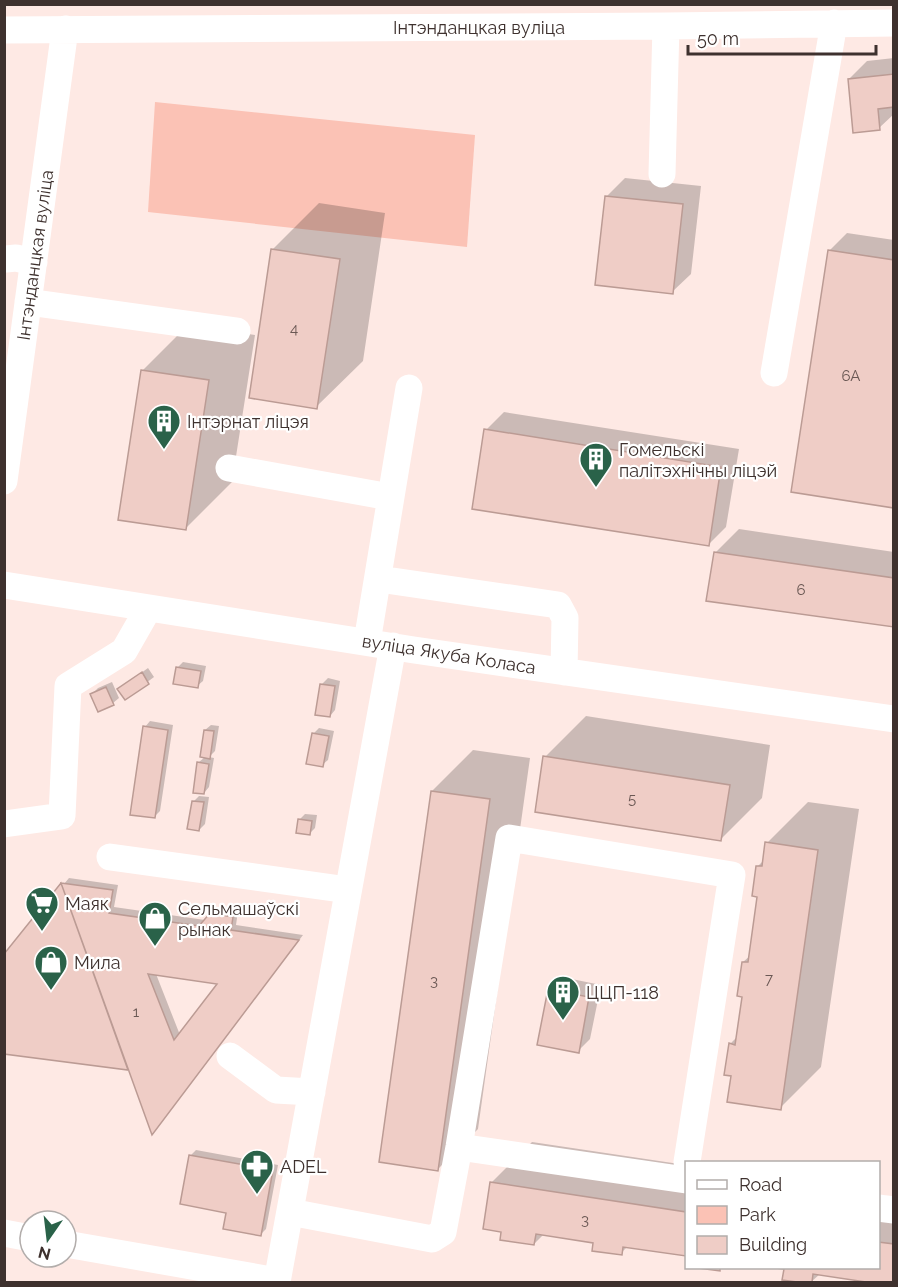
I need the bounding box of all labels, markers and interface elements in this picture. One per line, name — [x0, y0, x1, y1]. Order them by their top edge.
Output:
street label: Інтэнданцкая вуліца — [393, 17, 565, 38]
scale bar — [688, 18, 876, 56]
text: 50 m — [697, 28, 739, 49]
street label: Інтэнданцкая вуліца — [13, 168, 57, 342]
house number: 4 — [290, 320, 298, 338]
house number: 6А — [842, 367, 860, 385]
building icon: Інтэрнат ліцэя — [146, 403, 182, 450]
place label: Інтэрнат ліцэя — [187, 411, 309, 432]
place label: Гомельскі палітэхнічны ліцэй — [619, 439, 777, 481]
building icon: Гомельскі палітэхнічны ліцэй — [578, 441, 614, 488]
house number: 6 — [796, 581, 806, 599]
street label: вуліца Якуба Коласа — [361, 630, 537, 678]
house number: 5 — [628, 790, 636, 808]
supermarket icon: Маяк — [24, 885, 60, 932]
place label: Маяк — [65, 893, 109, 914]
place label: Сельмашаўскі рынак — [178, 898, 299, 940]
shop icon: Сельмашаўскі рынак — [137, 900, 173, 947]
shop icon: Мила — [33, 944, 69, 991]
place label: Мила — [74, 952, 121, 973]
house number: 7 — [765, 970, 773, 988]
house number: 3 — [430, 972, 438, 990]
building icon: ЦЦП-118 — [545, 974, 581, 1021]
place label: ЦЦП-118 — [586, 982, 659, 1003]
house number: 1 — [133, 1003, 140, 1021]
pharmacy icon: ADEL — [239, 1148, 275, 1195]
place label: ADEL — [280, 1156, 327, 1177]
legend — [685, 1161, 880, 1269]
text: Road — [739, 1174, 782, 1195]
text: Park — [739, 1204, 776, 1225]
north arrow — [18, 1209, 78, 1269]
house number: 3 — [581, 1211, 589, 1229]
text: Building — [739, 1234, 807, 1255]
text: N — [36, 1242, 53, 1264]

